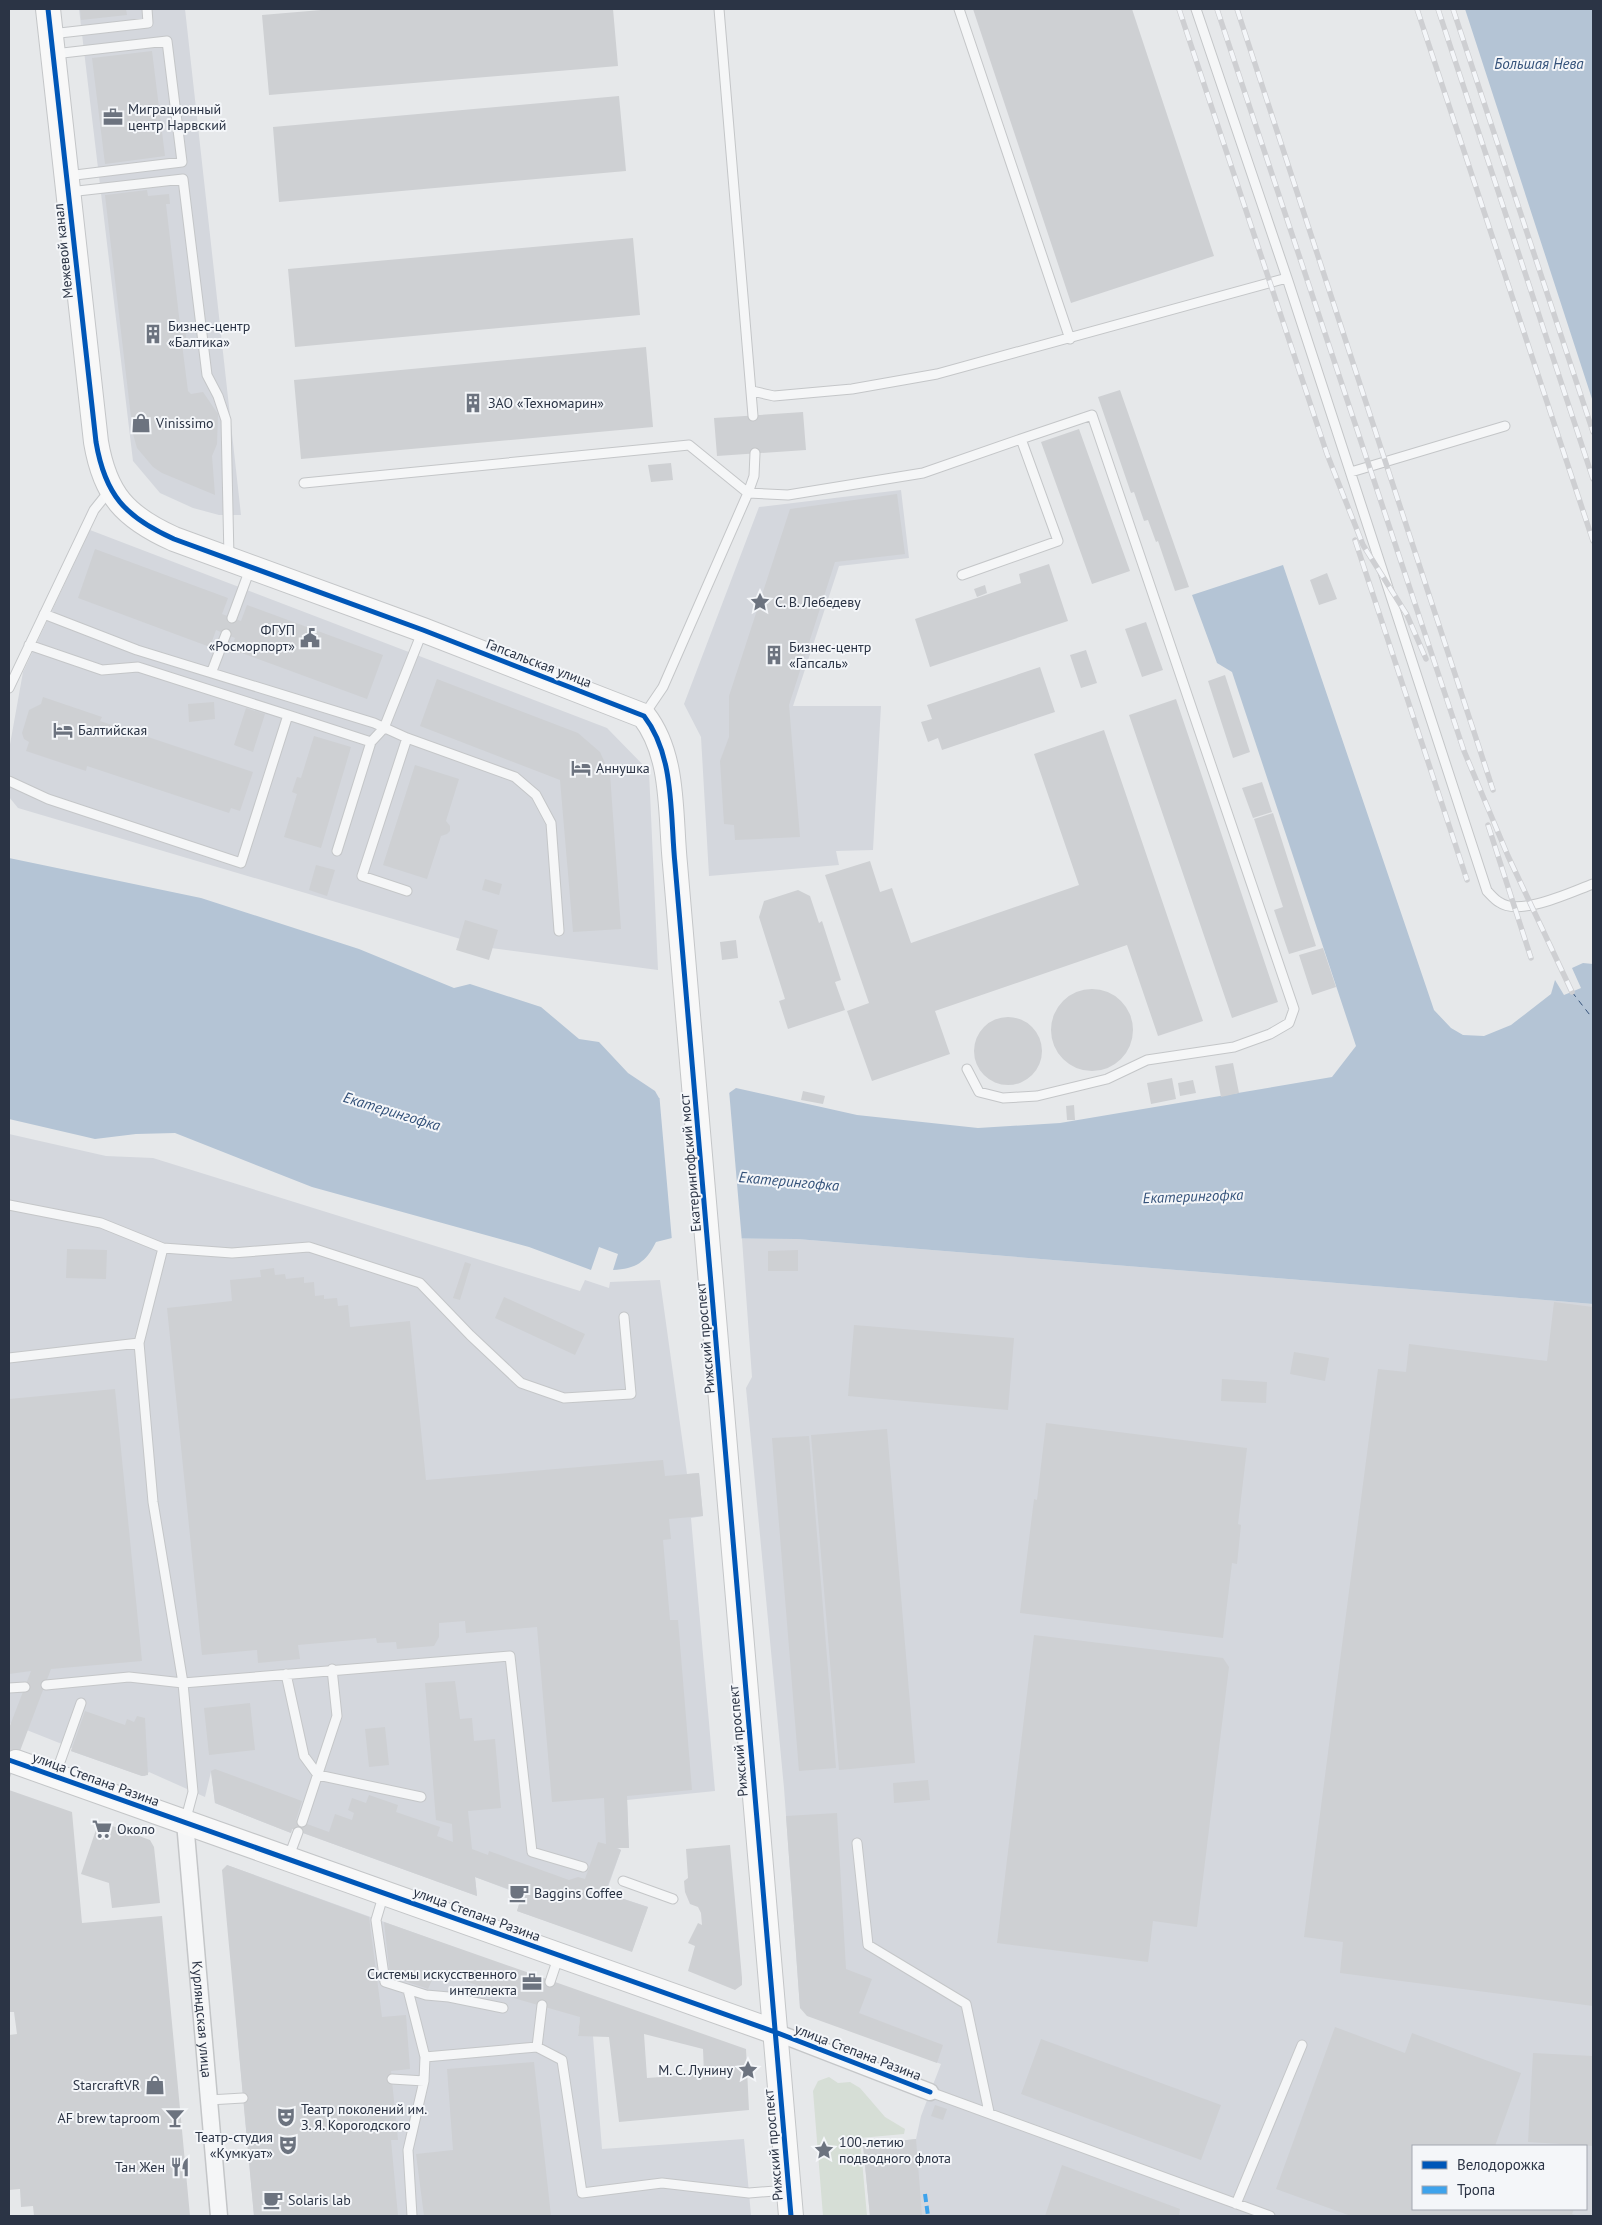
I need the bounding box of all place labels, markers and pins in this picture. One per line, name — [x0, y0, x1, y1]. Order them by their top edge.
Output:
place label: Миграционный центр Нарвский — [128, 100, 226, 134]
office icon: Миграционный центр Нарвский — [102, 106, 124, 128]
place label: Бизнес-центр «Балтика» — [168, 317, 250, 351]
building icon: Бизнес-центр «Балтика» — [142, 323, 164, 345]
building icon: ЗАО «Техномарин» — [462, 392, 484, 414]
place label: ЗАО «Техномарин» — [488, 394, 604, 412]
shop icon: Vinissimo — [130, 412, 152, 434]
place label: Vinissimo — [155, 414, 214, 432]
place icon: С. В. Лебедеву — [749, 591, 771, 613]
place label: С. В. Лебедеву — [775, 593, 861, 611]
place label: ФГУП «Росморпорт» — [208, 621, 295, 655]
public building icon: ФГУП «Росморпорт» — [299, 627, 321, 649]
place label: Бизнес-центр «Гапсаль» — [789, 638, 871, 672]
building icon: Бизнес-центр «Гапсаль» — [763, 644, 785, 666]
hotel icon: Балтийская — [52, 719, 74, 741]
place label: Балтийская — [78, 721, 147, 739]
hotel icon: Аннушка — [570, 757, 592, 779]
place label: Аннушка — [596, 759, 650, 777]
supermarket icon: Около — [91, 1818, 113, 1840]
place label: Около — [117, 1820, 155, 1838]
cafe icon: Baggins Coffee — [508, 1882, 530, 1904]
place label: Baggins Coffee — [534, 1884, 623, 1902]
place label: Системы искусственного интеллекта — [367, 1965, 517, 1999]
office icon: Системы искусственного интеллекта — [521, 1971, 543, 1993]
place icon: М. С. Лунину — [737, 2059, 759, 2081]
place label: М. С. Лунину — [658, 2061, 733, 2079]
shop icon: StarcraftVR — [144, 2074, 166, 2096]
place label: StarcraftVR — [73, 2076, 140, 2094]
place label: Театр поколений им. З. Я. Корогодского — [301, 2100, 427, 2134]
theatre icon: Театр поколений им. З. Я. Корогодского — [275, 2106, 297, 2128]
bar icon: AF brew taproom — [164, 2107, 186, 2129]
place label: AF brew taproom — [57, 2109, 160, 2127]
place label: Театр-студия «Кумкуат» — [195, 2128, 273, 2162]
place label: 100-летию подводного флота — [839, 2133, 951, 2167]
theatre icon: Театр-студия «Кумкуат» — [277, 2134, 299, 2156]
place icon: 100-летию подводного флота — [813, 2139, 835, 2161]
restaurant icon: Тан Жен — [169, 2156, 191, 2178]
place label: Тан Жен — [115, 2158, 165, 2176]
cafe icon: Solaris lab — [262, 2189, 284, 2211]
place label: Solaris lab — [288, 2191, 351, 2209]

